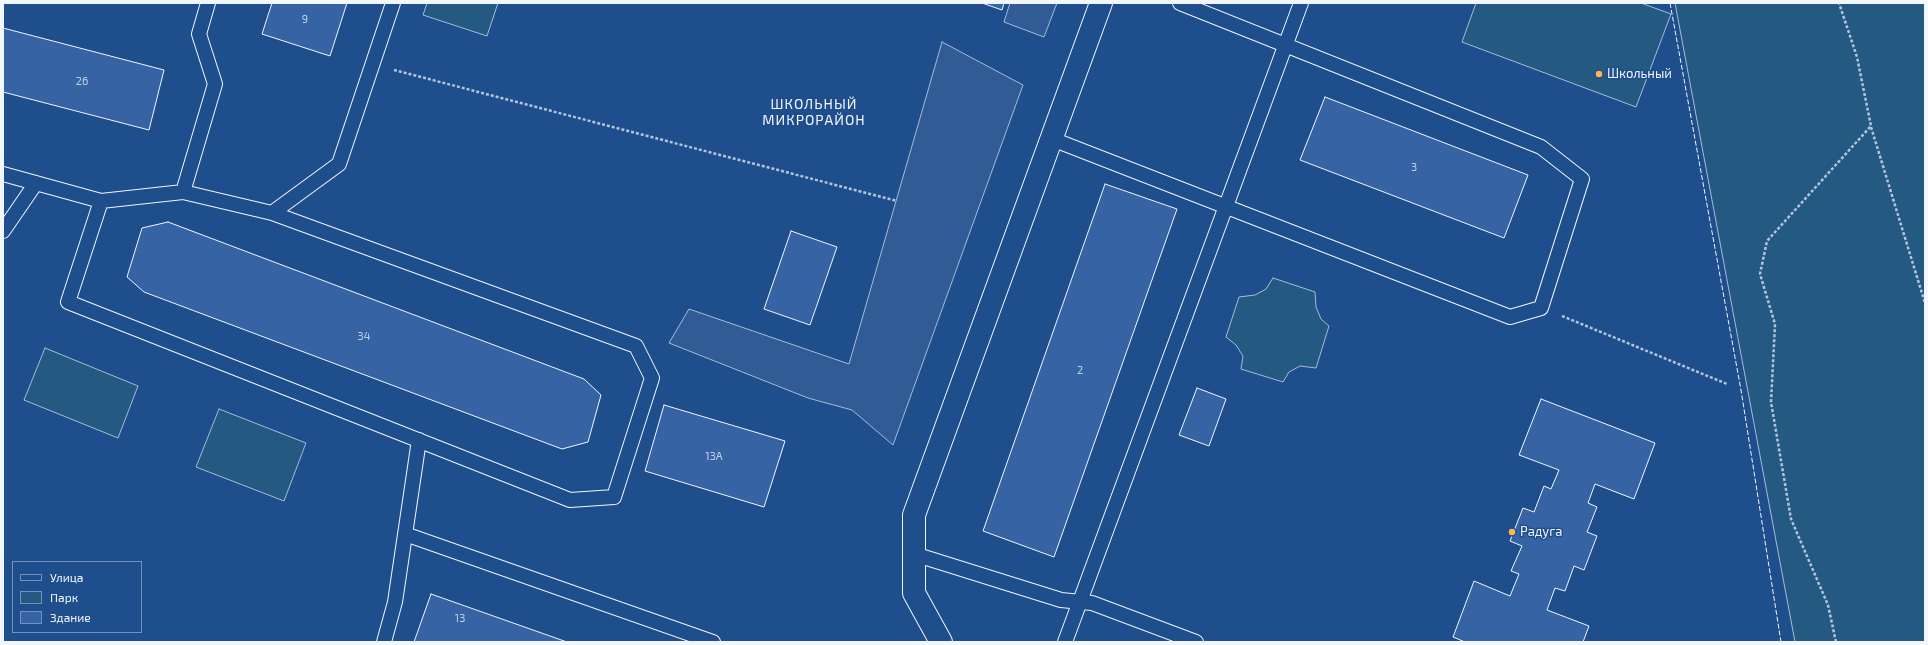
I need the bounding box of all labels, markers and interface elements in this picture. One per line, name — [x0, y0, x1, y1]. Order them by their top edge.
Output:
house number: 9 — [302, 12, 308, 26]
place label: Школьный — [1607, 66, 1672, 82]
marker: Школьный — [1594, 69, 1604, 79]
house number: 26 — [76, 74, 88, 88]
district label: ШКОЛЬНЫЙ МИКРОРАЙОН — [762, 96, 866, 128]
house number: 3 — [1411, 160, 1417, 174]
house number: 34 — [358, 329, 370, 343]
house number: 2 — [1077, 363, 1083, 377]
house number: 13А — [705, 449, 723, 463]
place label: Радуга — [1520, 524, 1562, 540]
marker: Радуга — [1507, 527, 1517, 537]
legend — [12, 561, 142, 633]
text: Улица — [50, 570, 83, 584]
text: Парк — [50, 590, 78, 604]
text: Здание — [50, 610, 91, 624]
house number: 13 — [455, 611, 465, 625]

